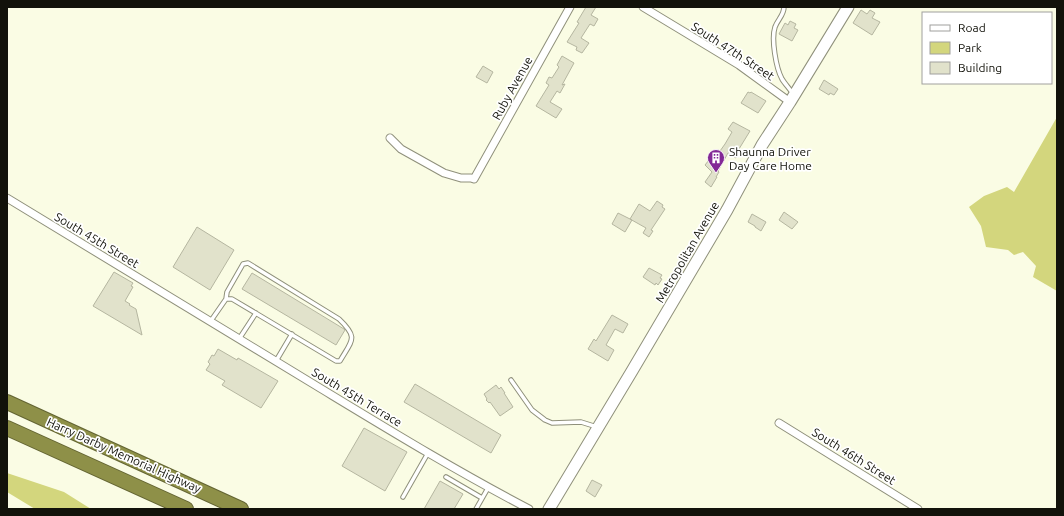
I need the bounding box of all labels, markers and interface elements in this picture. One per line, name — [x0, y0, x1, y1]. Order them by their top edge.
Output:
legend — [922, 12, 1052, 84]
street label: South 47th Street — [689, 19, 777, 83]
text: Road — [958, 21, 986, 34]
text: Park — [958, 41, 982, 54]
street label: Ruby Avenue — [489, 54, 535, 122]
text: Building — [958, 61, 1002, 74]
place label: Shaunna Driver Day Care Home — [729, 145, 812, 172]
building icon: Shaunna Driver Day Care Home — [706, 148, 726, 173]
street label: Metropolitan Avenue — [653, 199, 721, 305]
street label: South 45th Street — [53, 210, 142, 270]
street label: South 45th Terrace — [310, 365, 404, 429]
street label: Harry Darby Memorial Highway — [45, 415, 203, 495]
street label: South 46th Street — [810, 425, 898, 487]

